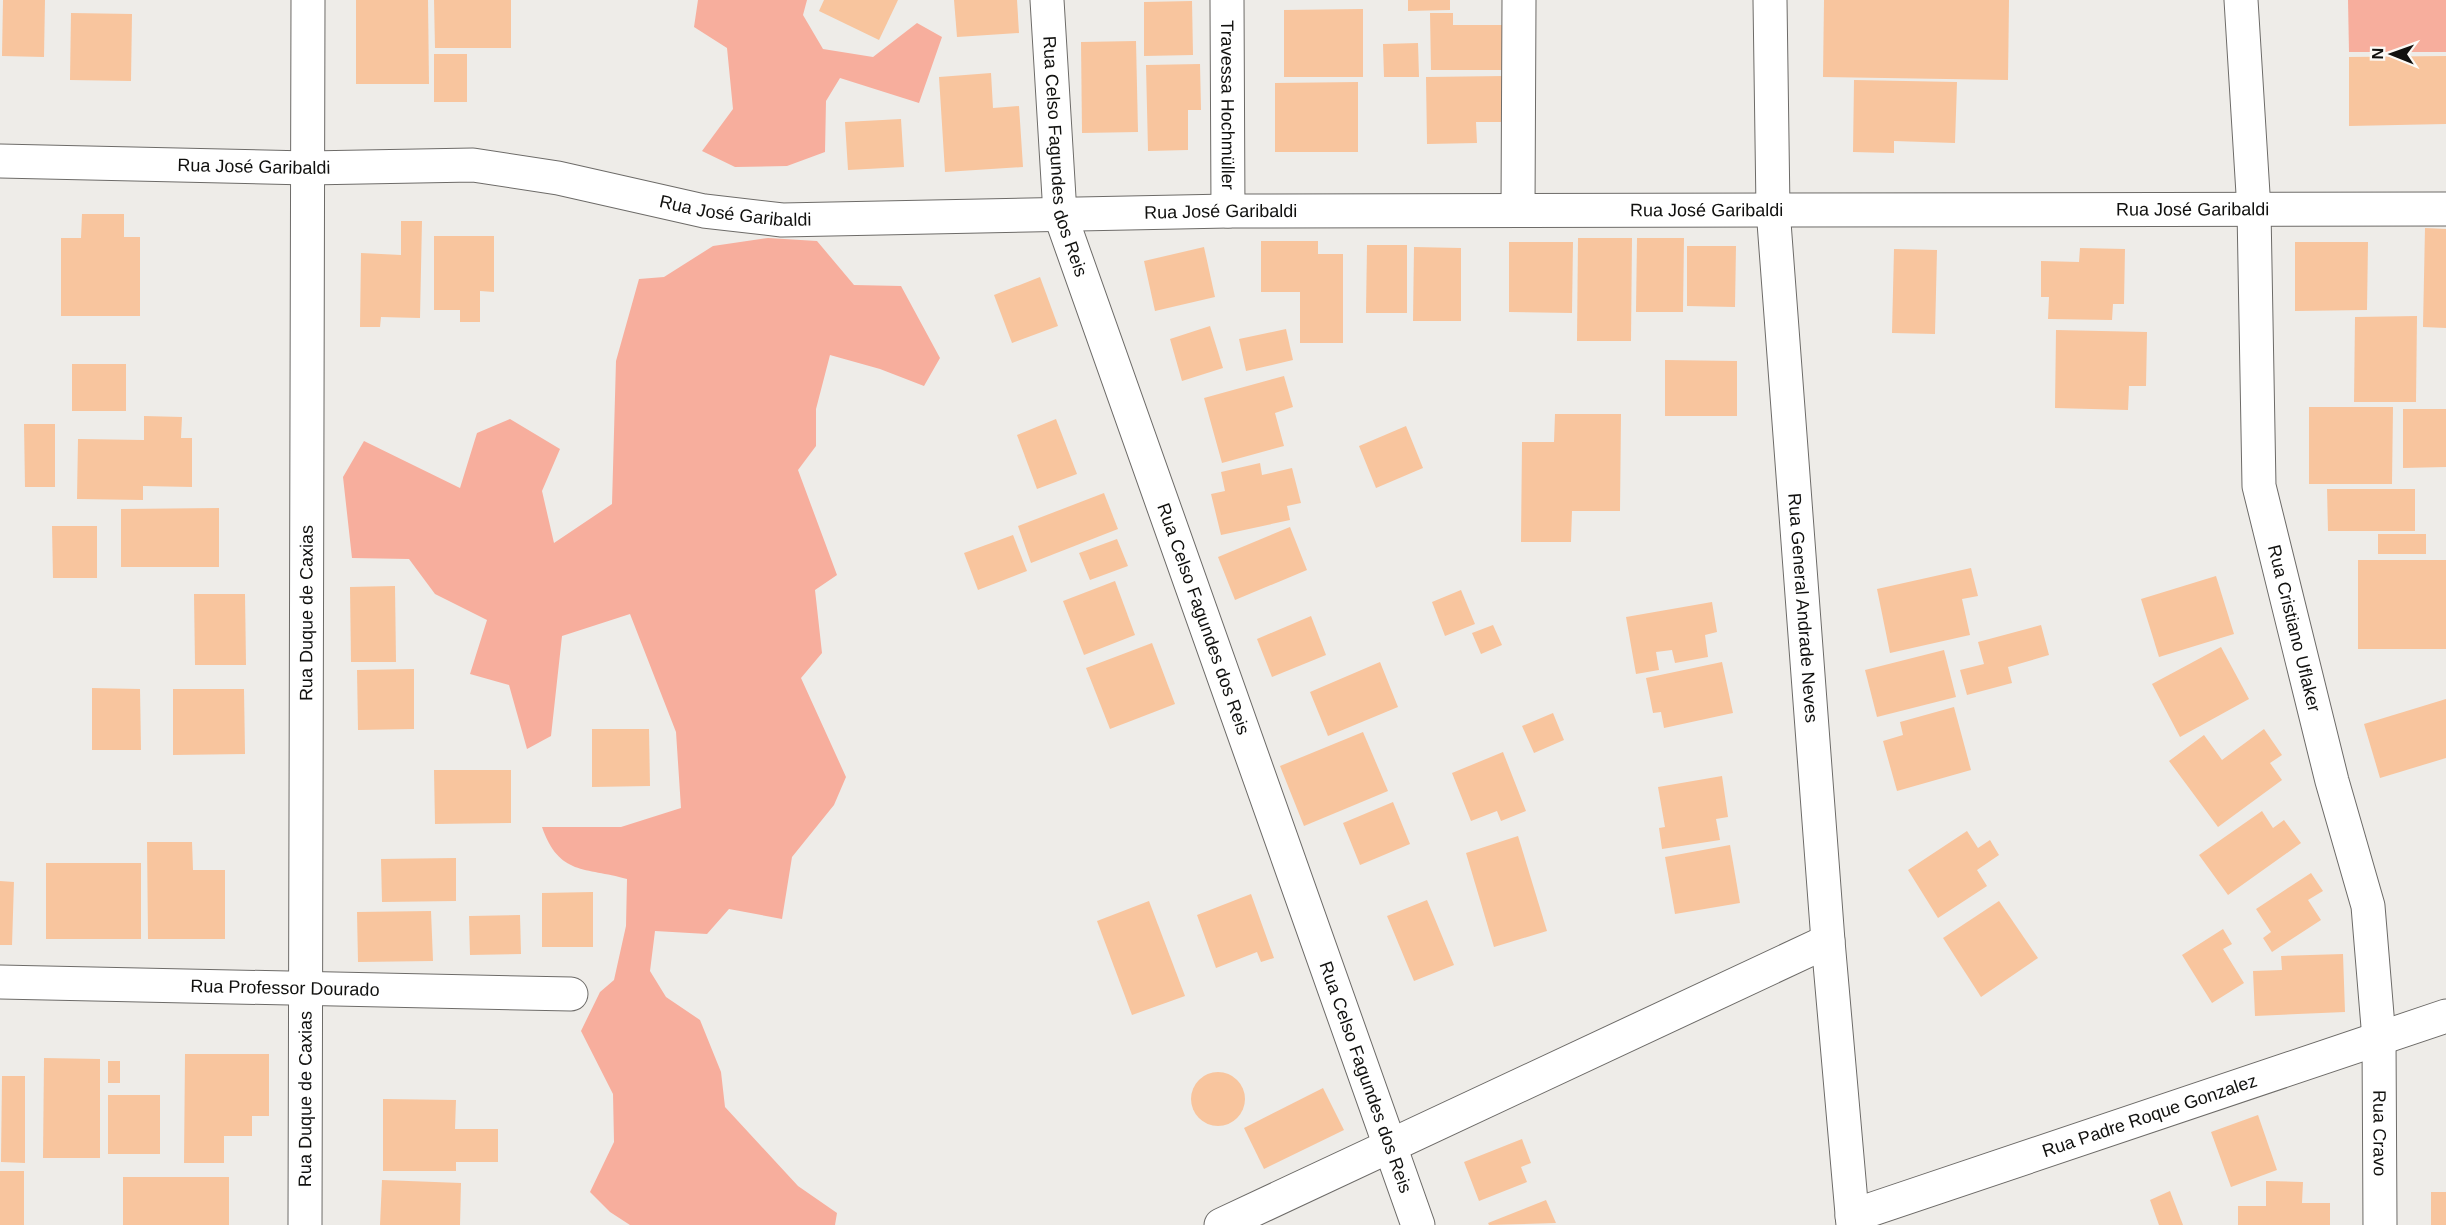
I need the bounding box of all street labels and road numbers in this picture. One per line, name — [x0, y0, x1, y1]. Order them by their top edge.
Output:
street label: Travessa Hochmüller — [1217, 20, 1238, 190]
street label: Rua Celso Fagundes dos Reis — [1039, 35, 1091, 279]
street label: Rua José Garibaldi — [177, 155, 331, 178]
street label: Rua José Garibaldi — [658, 191, 811, 230]
street label: Rua José Garibaldi — [2116, 199, 2269, 220]
street label: Rua José Garibaldi — [1630, 200, 1783, 220]
street label: Rua José Garibaldi — [1144, 201, 1297, 223]
street label: Rua General Andrade Neves — [1784, 492, 1822, 723]
street label: Rua Celso Fagundes dos Reis — [1153, 500, 1254, 737]
street label: Rua Duque de Caxias — [296, 525, 317, 701]
street label: Rua Cristiano Uflaker — [2264, 543, 2324, 714]
street label: Rua Celso Fagundes dos Reis — [1315, 959, 1416, 1196]
street label: Rua Professor Dourado — [190, 976, 380, 1000]
street label: Rua Duque de Caxias — [295, 1011, 316, 1187]
street label: Rua Padre Roque Gonzalez — [2040, 1070, 2260, 1161]
street label: Rua Cravo — [2369, 1090, 2390, 1176]

